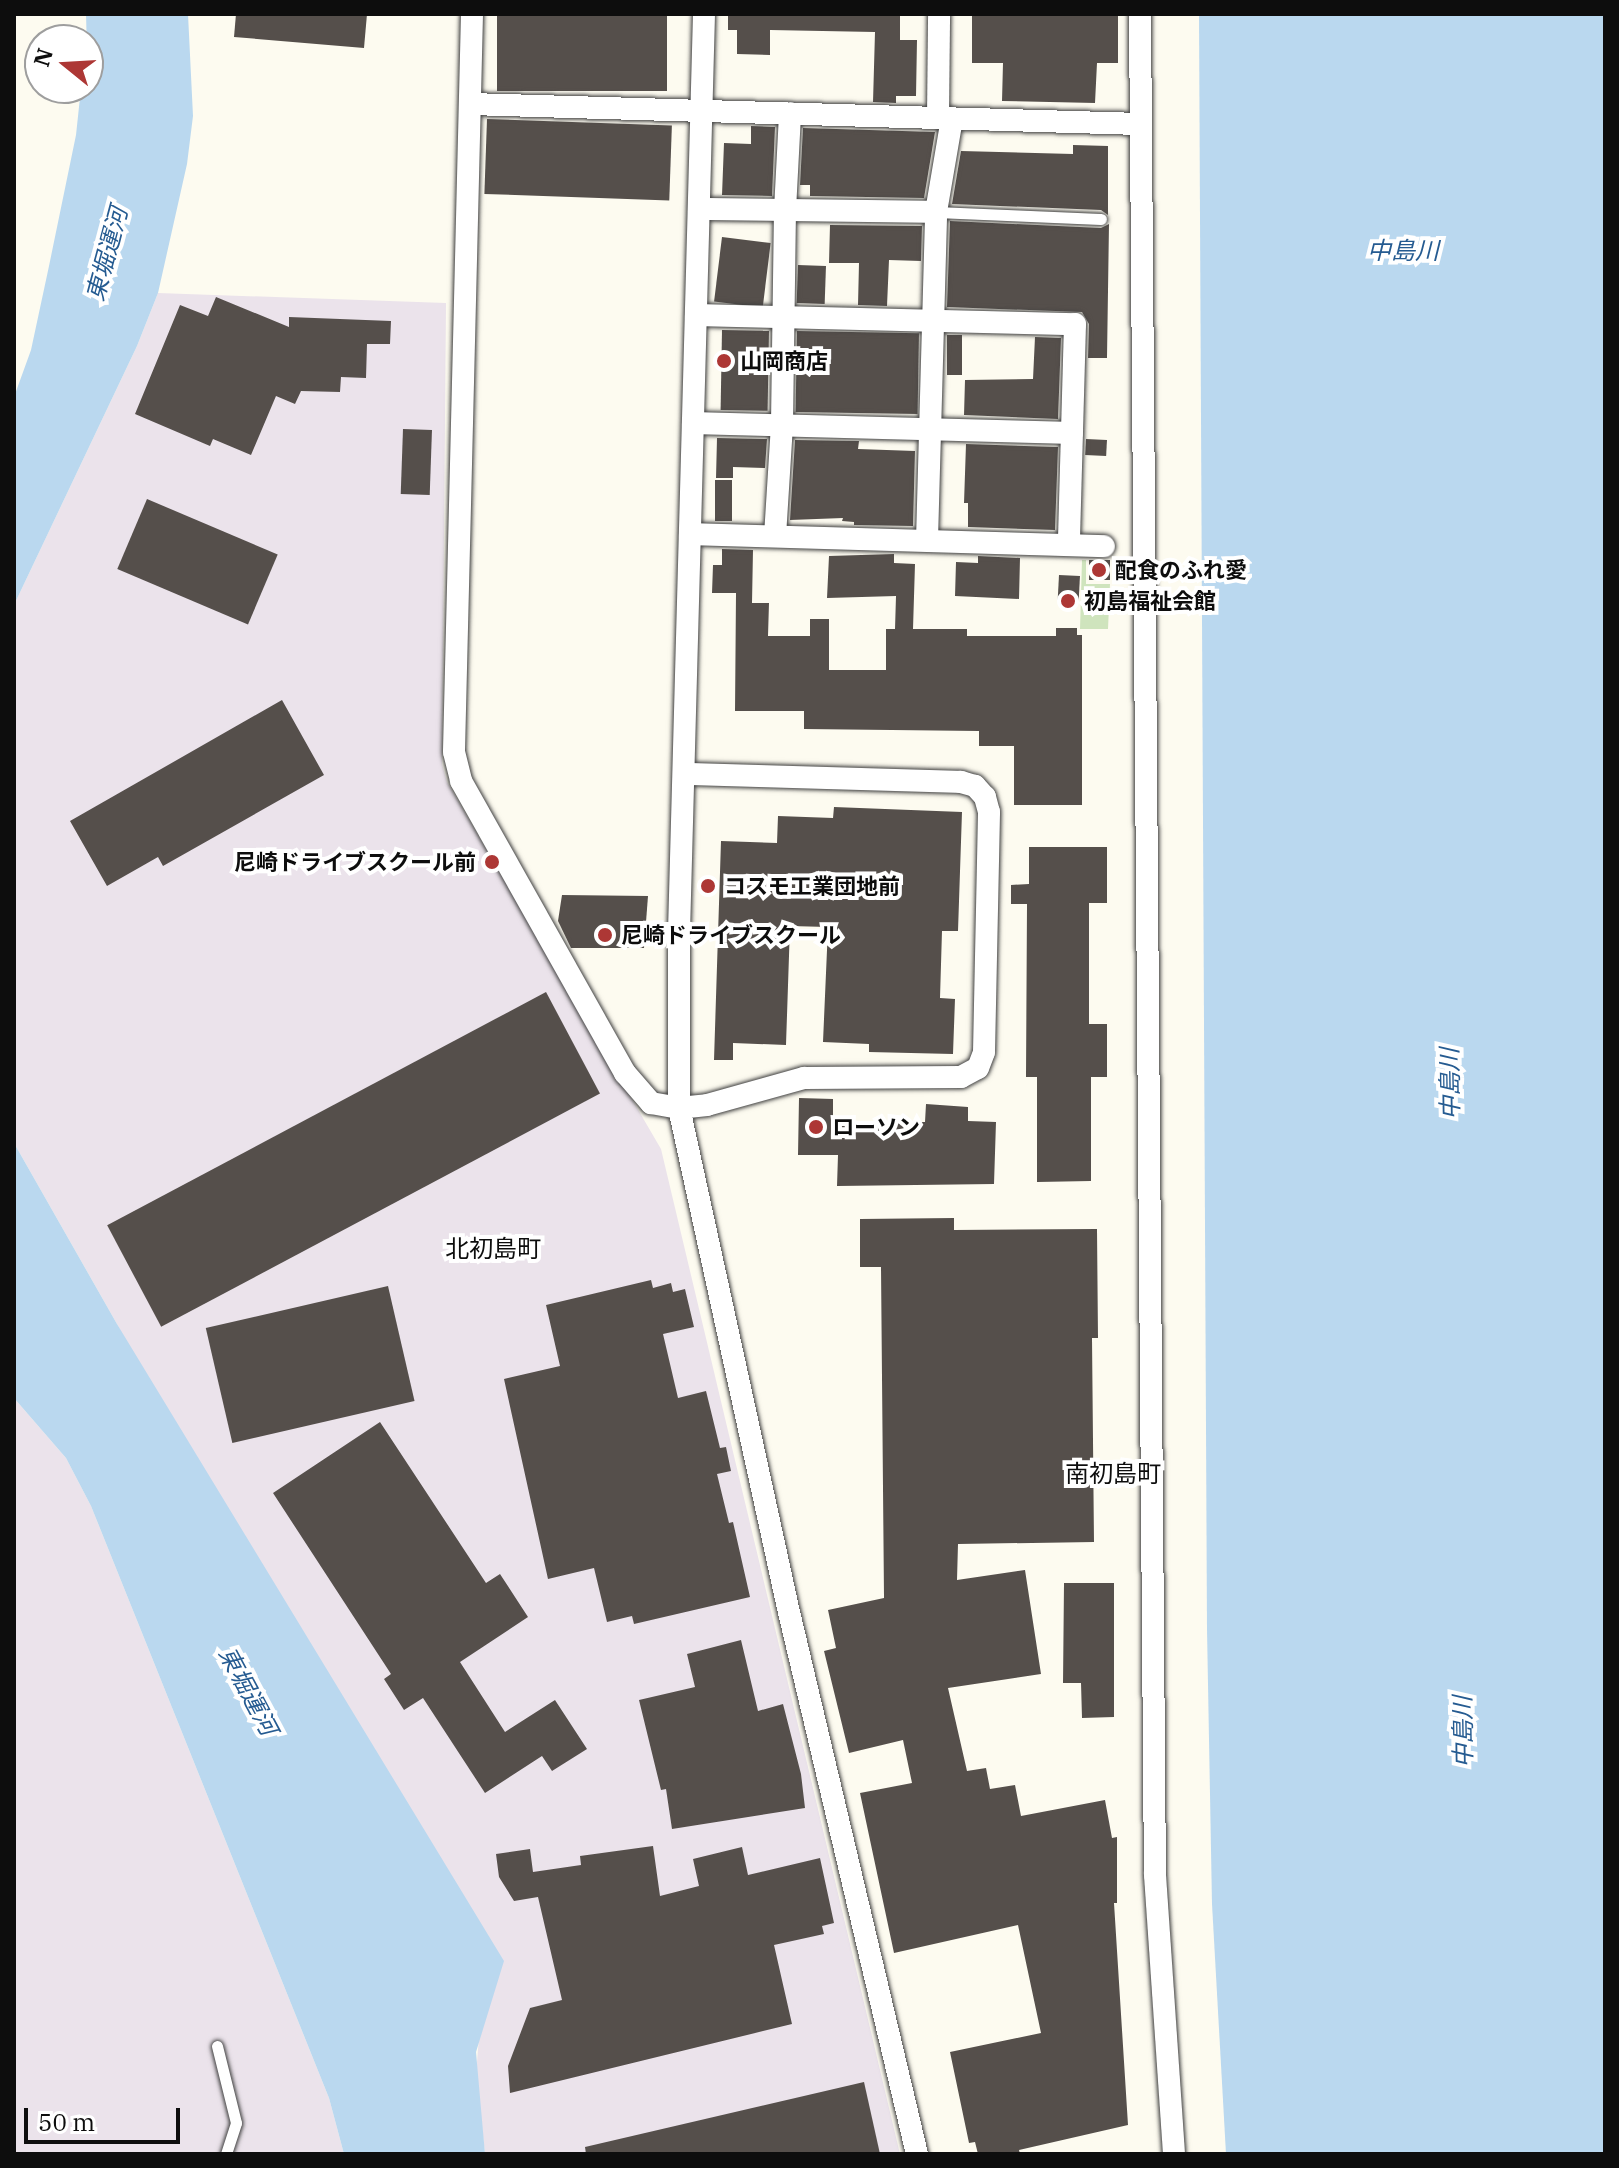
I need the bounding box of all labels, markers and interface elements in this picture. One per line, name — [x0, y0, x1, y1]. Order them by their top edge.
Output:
north arrow — [24, 24, 104, 104]
text: N — [26, 44, 59, 70]
water label: 東堀運河 — [81, 204, 133, 304]
water label: 中島川 — [1367, 237, 1439, 265]
place label: 山岡商店 — [740, 348, 828, 374]
marker: 山岡商店 — [715, 352, 733, 370]
place label: 配食のふれ愛 — [1115, 557, 1247, 583]
marker: 配食のふれ愛 — [1090, 561, 1108, 579]
place label: 初島福祉会館 — [1084, 588, 1216, 614]
marker: 初島福祉会館 — [1059, 592, 1077, 610]
place label: 尼崎ドライブスクール前 — [234, 849, 476, 875]
marker: 尼崎ドライブスクール前 — [483, 853, 501, 871]
place label: コスモ工業団地前 — [724, 873, 900, 899]
marker: コスモ工業団地前 — [699, 877, 717, 895]
place label: 尼崎ドライブスクール — [621, 922, 841, 948]
marker: 尼崎ドライブスクール — [596, 926, 614, 944]
water label: 中島川 — [1435, 1048, 1465, 1120]
place label: ローソン — [832, 1114, 920, 1140]
marker: ローソン — [807, 1118, 825, 1136]
district label: 北初島町 — [445, 1235, 541, 1263]
district label: 南初島町 — [1065, 1460, 1161, 1488]
water label: 東堀運河 — [213, 1642, 283, 1740]
water label: 中島川 — [1448, 1696, 1478, 1768]
scale bar — [28, 2092, 184, 2142]
text: 50 m — [38, 2106, 95, 2138]

